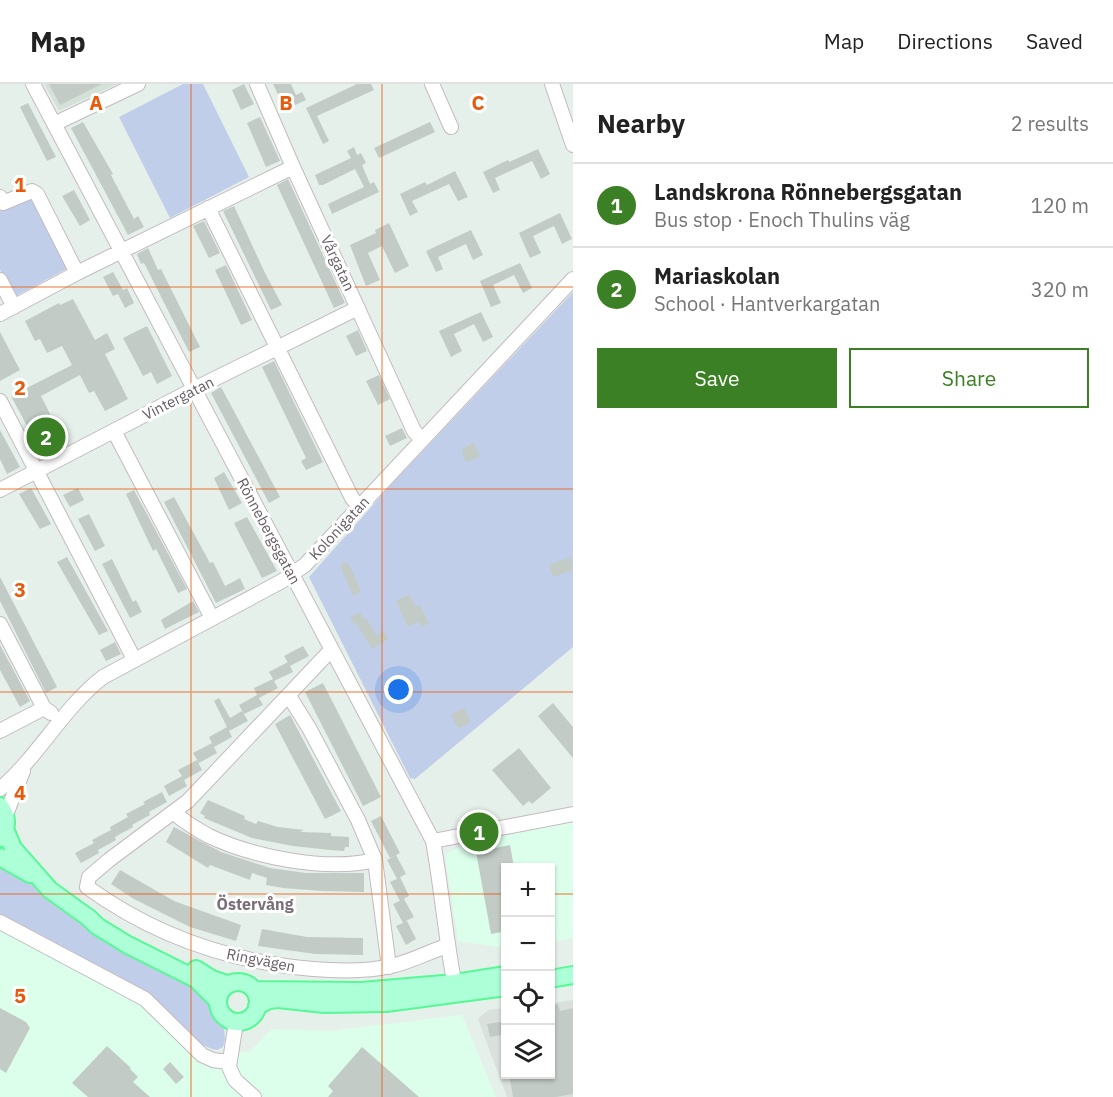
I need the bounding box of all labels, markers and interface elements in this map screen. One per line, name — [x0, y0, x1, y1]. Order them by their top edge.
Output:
text: Map — [30, 23, 86, 60]
text: Map — [824, 27, 864, 55]
text: Directions — [897, 27, 993, 55]
text: Saved — [1026, 27, 1083, 55]
text: A — [89, 89, 103, 116]
text: B — [279, 89, 293, 116]
text: C — [471, 89, 485, 116]
text: Nearby — [597, 106, 685, 140]
text: 2 results — [1011, 110, 1089, 137]
text: 1 — [14, 171, 26, 198]
text: Landskrona Rönnebergsgatan — [654, 177, 962, 206]
text: 1 — [611, 192, 623, 219]
text: 120 m — [1031, 192, 1089, 219]
text: Bus stop · Enoch Thulins väg — [654, 206, 910, 233]
street label: Vårgatan — [317, 232, 359, 294]
text: Mariaskolan — [654, 261, 780, 290]
text: 2 — [611, 276, 623, 303]
text: 320 m — [1031, 276, 1089, 303]
text: School · Hantverkargatan — [654, 290, 880, 317]
button: Save — [597, 348, 837, 408]
button: Share — [849, 348, 1089, 408]
street label: Vintergatan — [139, 372, 217, 424]
text: 2 — [14, 374, 26, 401]
pin: 2 — [26, 414, 66, 460]
street label: Rönnebergsgatan — [233, 474, 305, 588]
street label: Kolonigatan — [305, 492, 373, 564]
text: 3 — [14, 576, 26, 603]
your location — [384, 675, 413, 704]
text: 4 — [14, 779, 26, 806]
pin: 1 — [460, 810, 498, 855]
map controls — [501, 863, 555, 1079]
button: + — [501, 863, 555, 917]
district label: Östervång — [217, 894, 294, 914]
button: − — [501, 917, 555, 971]
street label: Ringvägen — [225, 944, 297, 976]
button: locate — [501, 971, 555, 1025]
text: 5 — [14, 982, 26, 1009]
button: layers — [501, 1025, 555, 1079]

